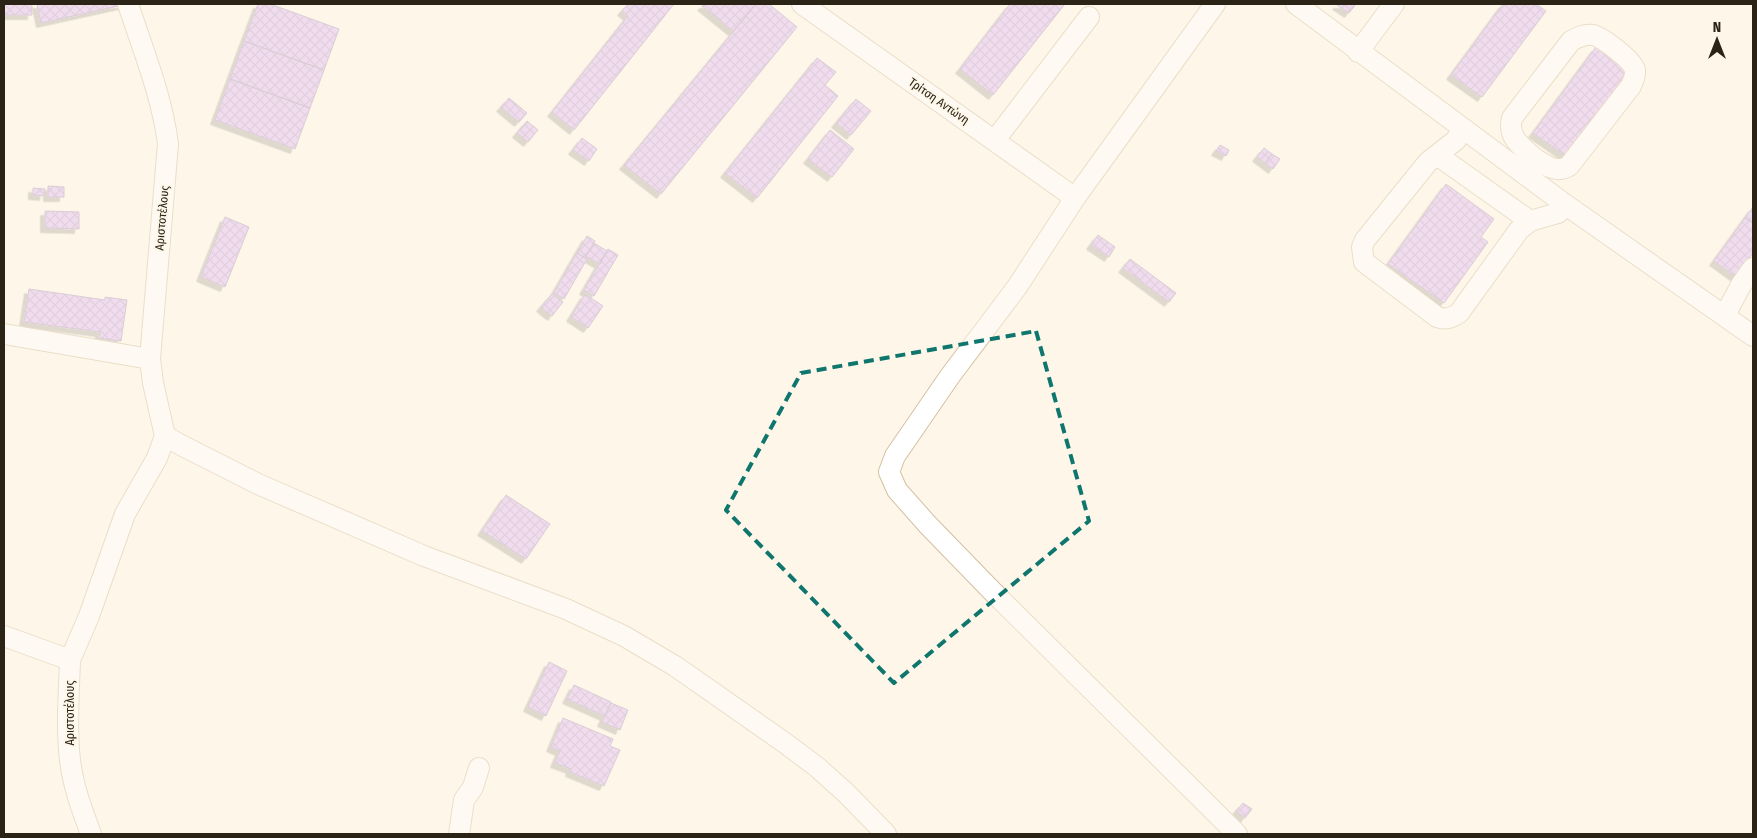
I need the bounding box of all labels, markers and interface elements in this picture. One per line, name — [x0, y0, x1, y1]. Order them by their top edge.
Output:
north arrow — [1692, 15, 1742, 65]
text: N — [1713, 19, 1721, 36]
street label: Τρίτση Αντώνη — [906, 75, 972, 127]
street label: Αριστοτέλους — [152, 185, 172, 251]
street label: Αριστοτέλους — [63, 680, 77, 746]

